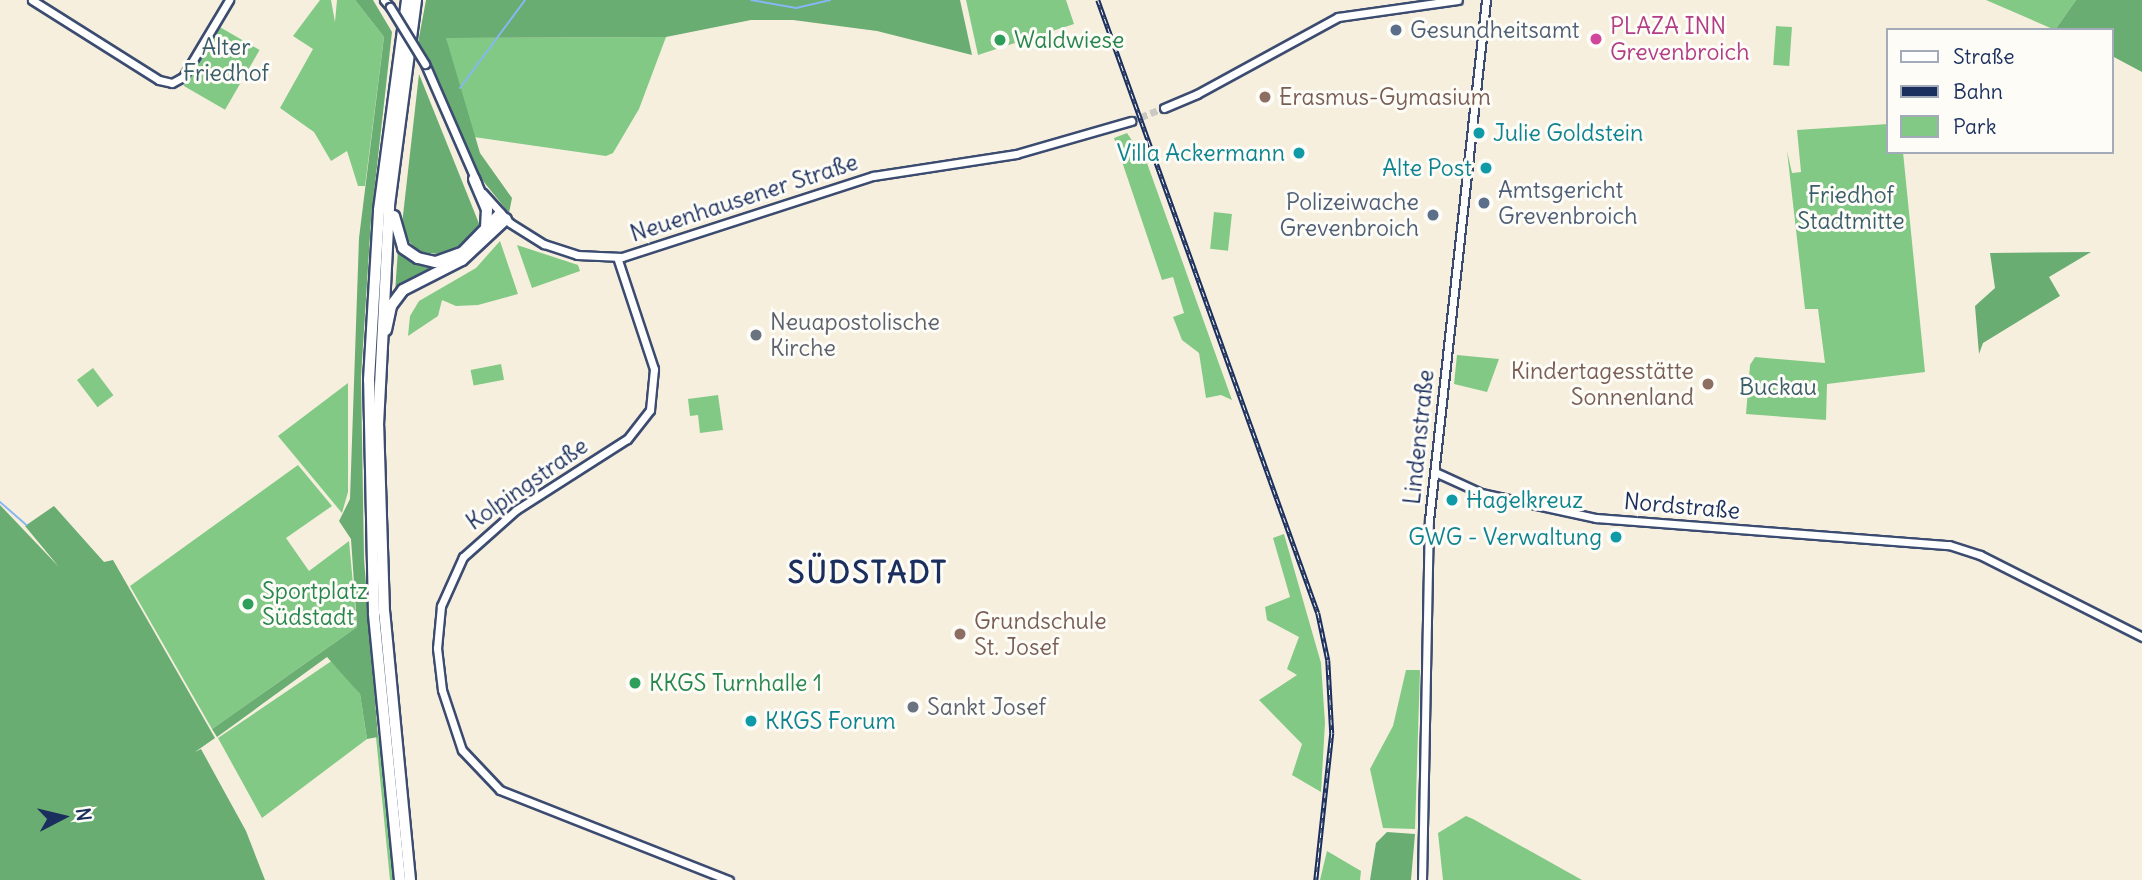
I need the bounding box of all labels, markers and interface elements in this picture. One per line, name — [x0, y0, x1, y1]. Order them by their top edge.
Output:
place label: PLAZA INN Grevenbroich — [1610, 12, 1749, 66]
place label: Gesundheitsamt — [1410, 16, 1580, 44]
marker: Gesundheitsamt — [1388, 22, 1404, 38]
place label: Waldwiese — [1014, 26, 1124, 54]
legend — [1886, 28, 2114, 154]
marker: PLAZA INN Grevenbroich — [1588, 31, 1604, 47]
marker: Waldwiese — [992, 32, 1008, 48]
park label: Alter Friedhof — [183, 33, 269, 87]
text: Straße — [1953, 43, 2014, 70]
text: Bahn — [1953, 78, 2003, 105]
place label: Erasmus-Gymasium — [1279, 83, 1491, 111]
marker: Erasmus-Gymasium — [1257, 89, 1273, 105]
text: Park — [1953, 113, 1996, 140]
place label: Julie Goldstein — [1493, 119, 1643, 147]
marker: Julie Goldstein — [1471, 125, 1487, 141]
place label: Villa Ackermann — [1117, 139, 1285, 167]
marker: Villa Ackermann — [1291, 145, 1307, 161]
street label: Neuenhausener Straße — [627, 148, 861, 248]
place label: Alte Post — [1382, 154, 1472, 182]
marker: Alte Post — [1478, 160, 1494, 176]
place label: Amtsgericht Grevenbroich — [1498, 176, 1637, 230]
park label: Friedhof Stadtmitte — [1797, 181, 1905, 235]
place label: Polizeiwache Grevenbroich — [1280, 188, 1419, 242]
marker: Amtsgericht Grevenbroich — [1476, 195, 1492, 211]
marker: Polizeiwache Grevenbroich — [1425, 207, 1441, 223]
place label: Neuapostolische Kirche — [770, 308, 940, 362]
marker: Neuapostolische Kirche — [748, 327, 764, 343]
place label: Kindertagesstätte Sonnenland — [1511, 357, 1694, 411]
street label: Lindenstraße — [1398, 368, 1440, 506]
park label: Buckau — [1739, 373, 1817, 401]
marker: Kindertagesstätte Sonnenland — [1700, 376, 1716, 392]
street label: Kolpingstraße — [461, 432, 593, 536]
place label: Hagelkreuz — [1466, 486, 1583, 514]
street label: Nordstraße — [1623, 487, 1741, 525]
marker: Hagelkreuz — [1444, 492, 1460, 508]
place label: GWG - Verwaltung — [1408, 523, 1602, 551]
marker: GWG - Verwaltung — [1608, 529, 1624, 545]
district label: SÜDSTADT — [789, 554, 947, 590]
place label: Sportplatz Südstadt — [262, 577, 368, 631]
marker: Sportplatz Südstadt — [240, 596, 256, 612]
place label: Grundschule St. Josef — [974, 607, 1107, 661]
marker: Grundschule St. Josef — [952, 626, 968, 642]
place label: KKGS Turnhalle 1 — [649, 669, 822, 697]
marker: KKGS Turnhalle 1 — [627, 675, 643, 691]
place label: Sankt Josef — [927, 693, 1046, 721]
marker: Sankt Josef — [905, 699, 921, 715]
place label: KKGS Forum — [765, 707, 896, 735]
marker: KKGS Forum — [743, 713, 759, 729]
north arrow — [28, 782, 98, 852]
text: N — [71, 806, 97, 822]

